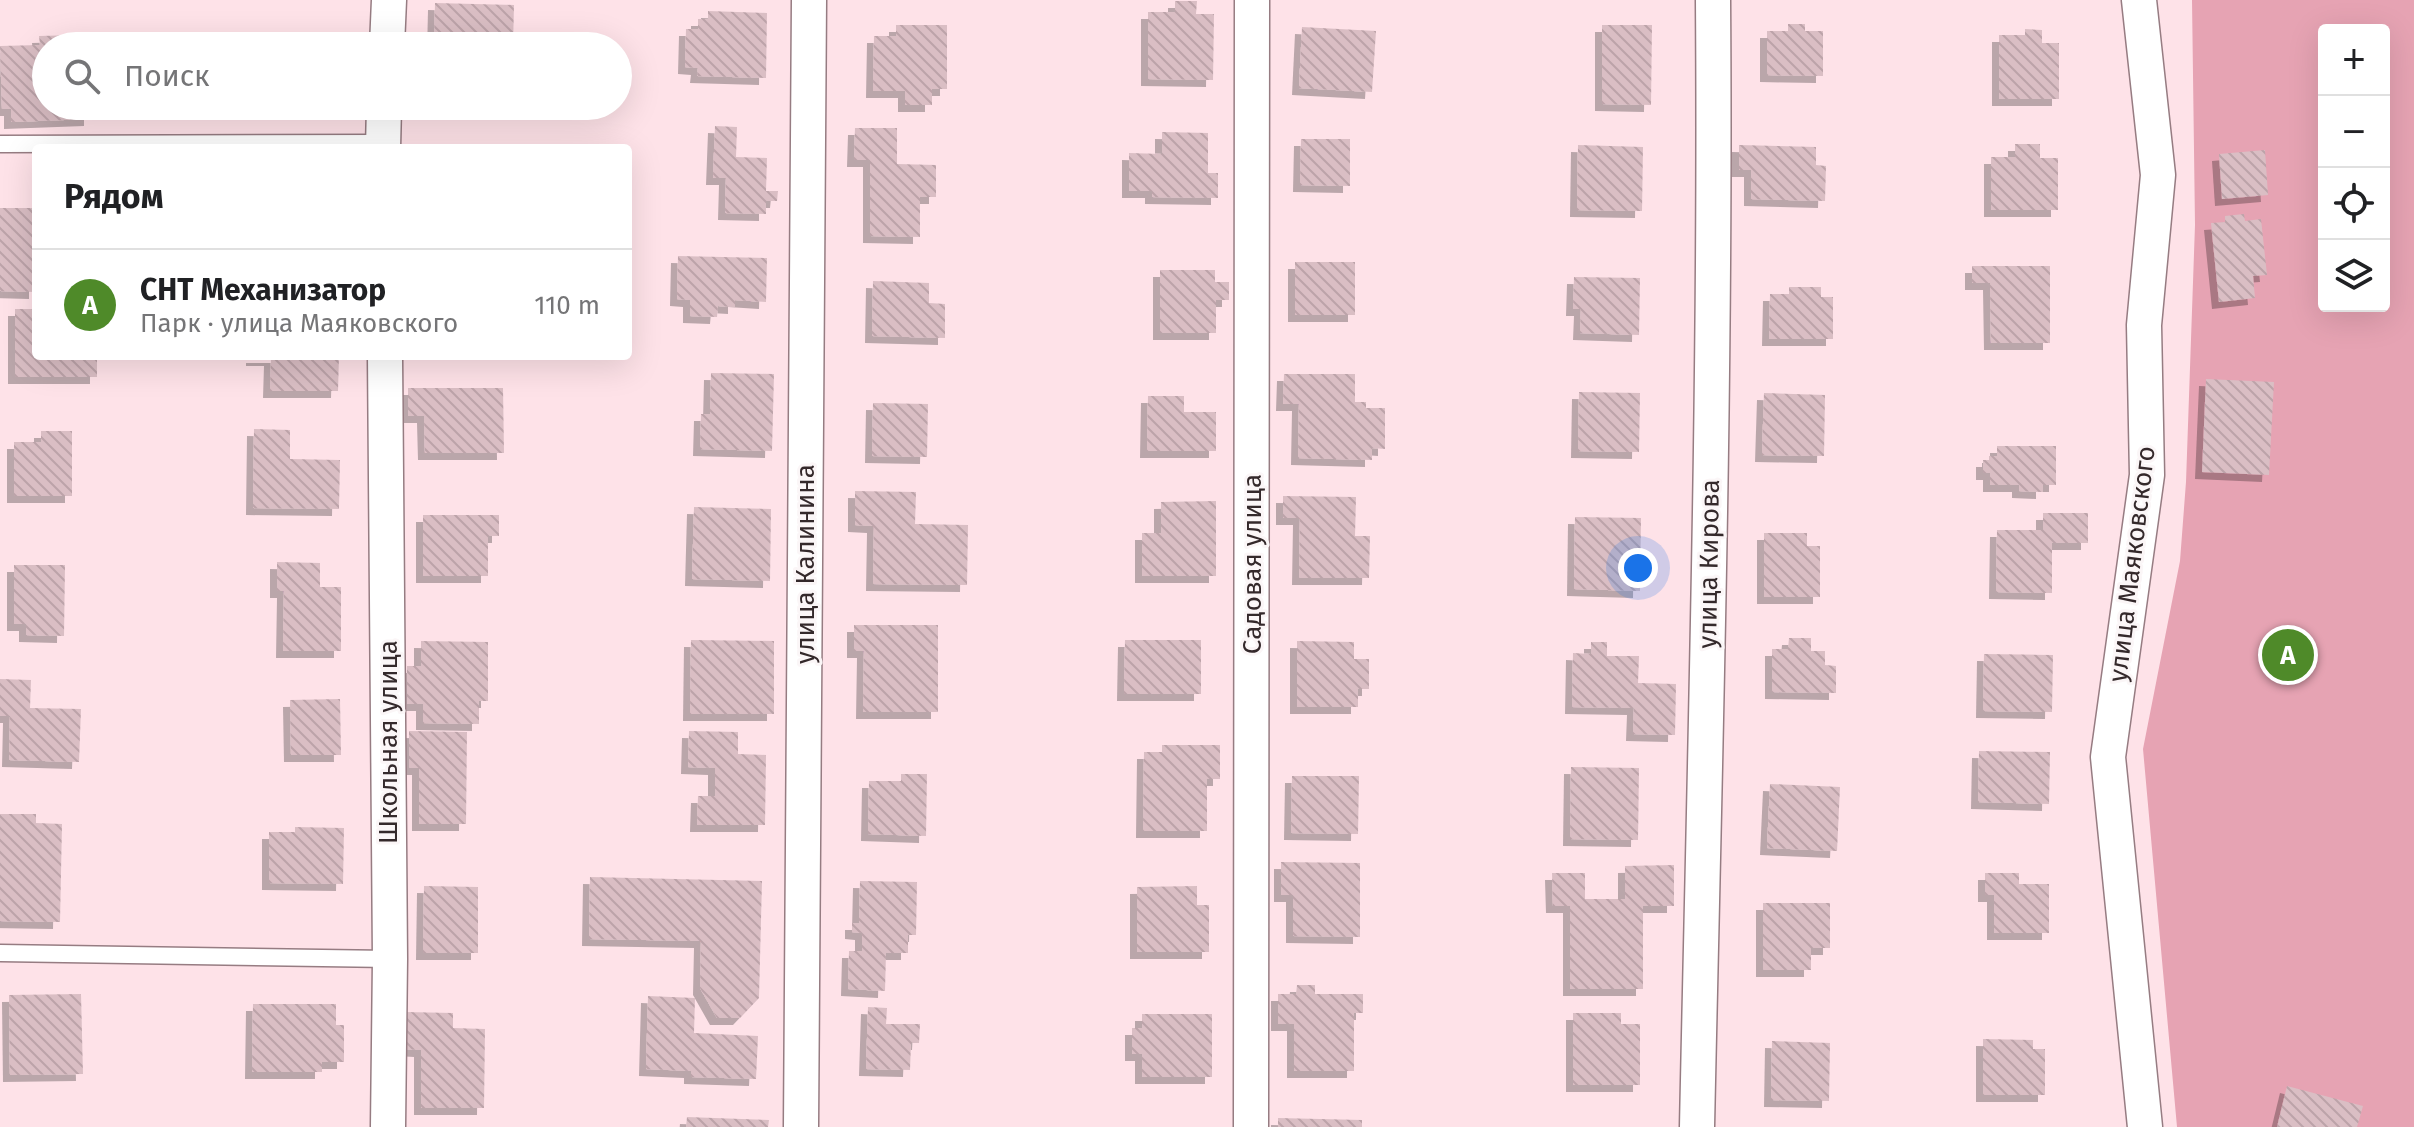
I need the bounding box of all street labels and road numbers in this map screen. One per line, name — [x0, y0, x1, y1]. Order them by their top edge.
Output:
street label: улица Маяковского — [2102, 444, 2162, 684]
street label: улица Калинина — [790, 464, 821, 664]
street label: Садовая улица — [1237, 474, 1268, 654]
street label: улица Кирова — [1692, 479, 1726, 649]
street label: Школьная улица — [373, 640, 404, 844]

